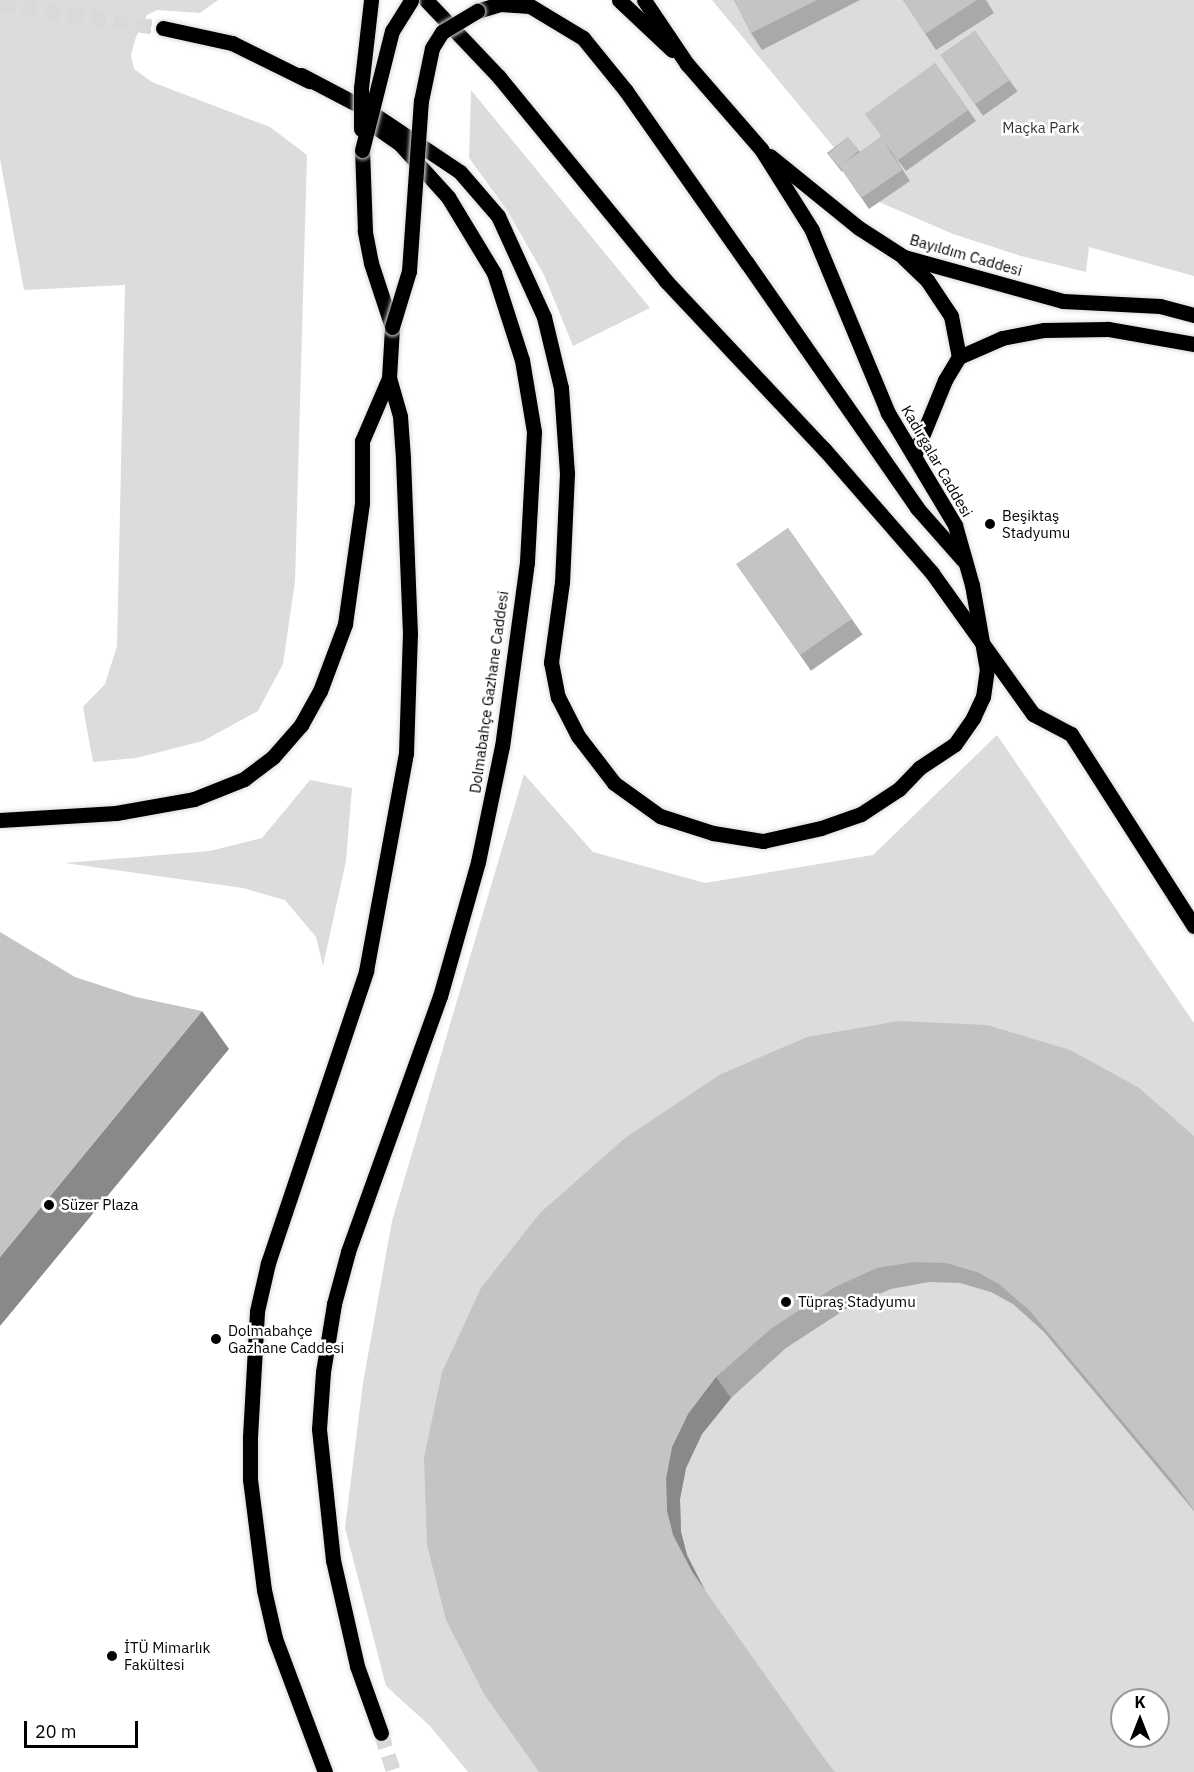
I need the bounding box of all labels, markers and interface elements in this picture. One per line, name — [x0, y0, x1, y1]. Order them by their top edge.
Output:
park label: Maçka Park — [1002, 119, 1080, 137]
street label: Bayıldım Caddesi — [908, 230, 1024, 280]
street label: Kadırgalar Caddesi — [898, 402, 976, 520]
place label: Beşiktaş Stadyumu — [1002, 506, 1070, 541]
marker: Beşiktaş Stadyumu — [983, 517, 997, 531]
street label: Dolmabahçe Gazhane Caddesi — [466, 590, 512, 794]
place label: Süzer Plaza — [61, 1196, 138, 1214]
marker: Süzer Plaza — [42, 1198, 56, 1212]
place label: Tüpraş Stadyumu — [798, 1293, 916, 1311]
marker: Tüpraş Stadyumu — [779, 1295, 793, 1309]
place label: Dolmabahçe Gazhane Caddesi — [228, 1321, 344, 1356]
marker: Dolmabahçe Gazhane Caddesi — [209, 1332, 223, 1346]
place label: İTÜ Mimarlık Fakültesi — [124, 1638, 210, 1673]
marker: İTÜ Mimarlık Fakültesi — [105, 1649, 119, 1663]
north arrow — [1110, 1688, 1170, 1748]
text: K — [1134, 1692, 1146, 1712]
scale bar — [27, 1709, 141, 1747]
text: 20 m — [35, 1720, 77, 1743]

